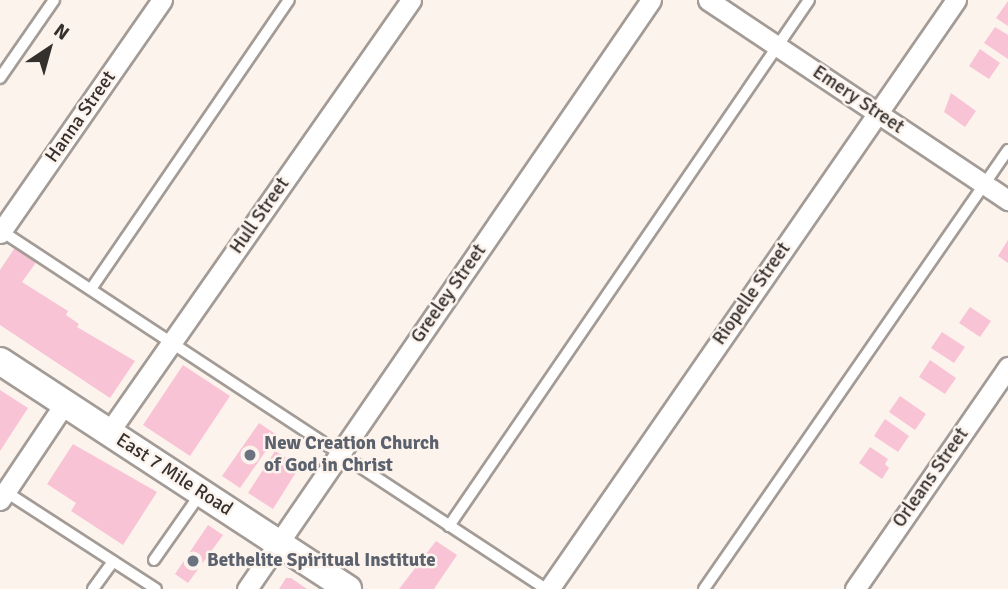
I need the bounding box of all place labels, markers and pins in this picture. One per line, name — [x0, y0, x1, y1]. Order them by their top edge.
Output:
place label: New Creation Church of God in Christ — [264, 433, 439, 477]
marker: New Creation Church of God in Christ — [242, 447, 258, 463]
place label: Bethelite Spiritual Institute — [207, 550, 436, 572]
marker: Bethelite Spiritual Institute — [185, 553, 201, 569]

